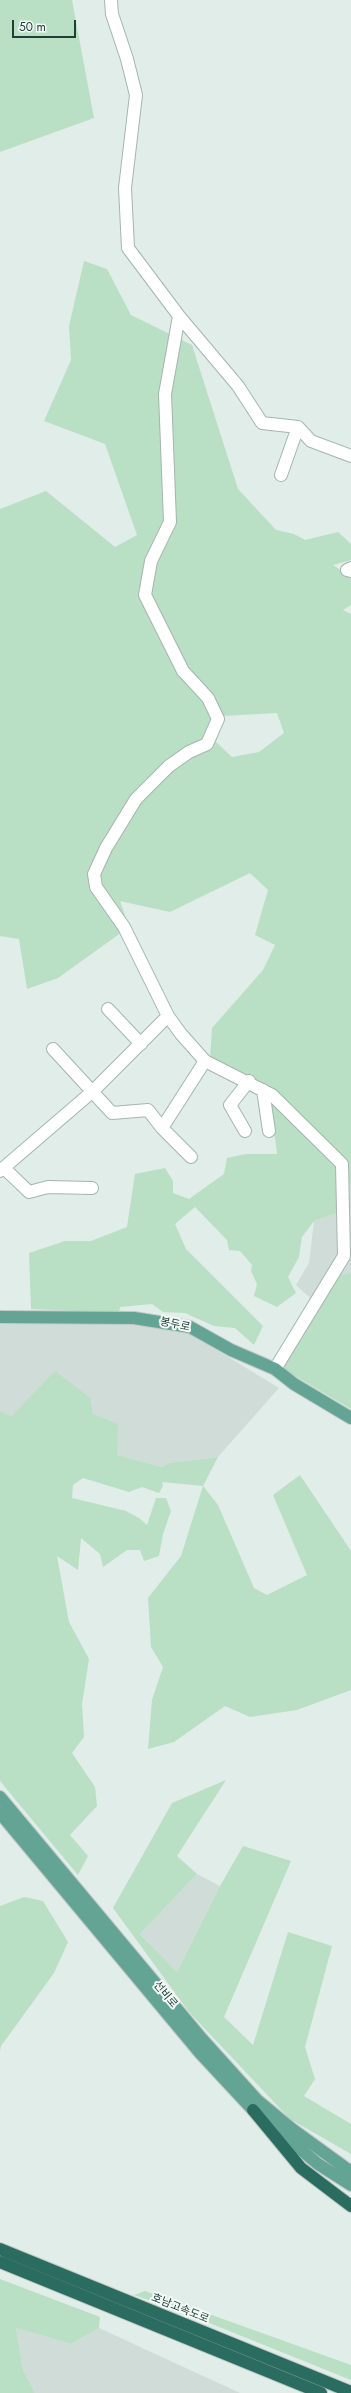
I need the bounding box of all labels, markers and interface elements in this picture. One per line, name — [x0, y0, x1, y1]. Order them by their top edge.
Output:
scale bar — [14, 12, 78, 38]
text: 50 m — [19, 18, 46, 36]
street label: 봉두로 — [159, 1315, 191, 1335]
street label: 선비로 — [150, 1979, 180, 2011]
street label: 호남고속도로 — [149, 2292, 211, 2326]

